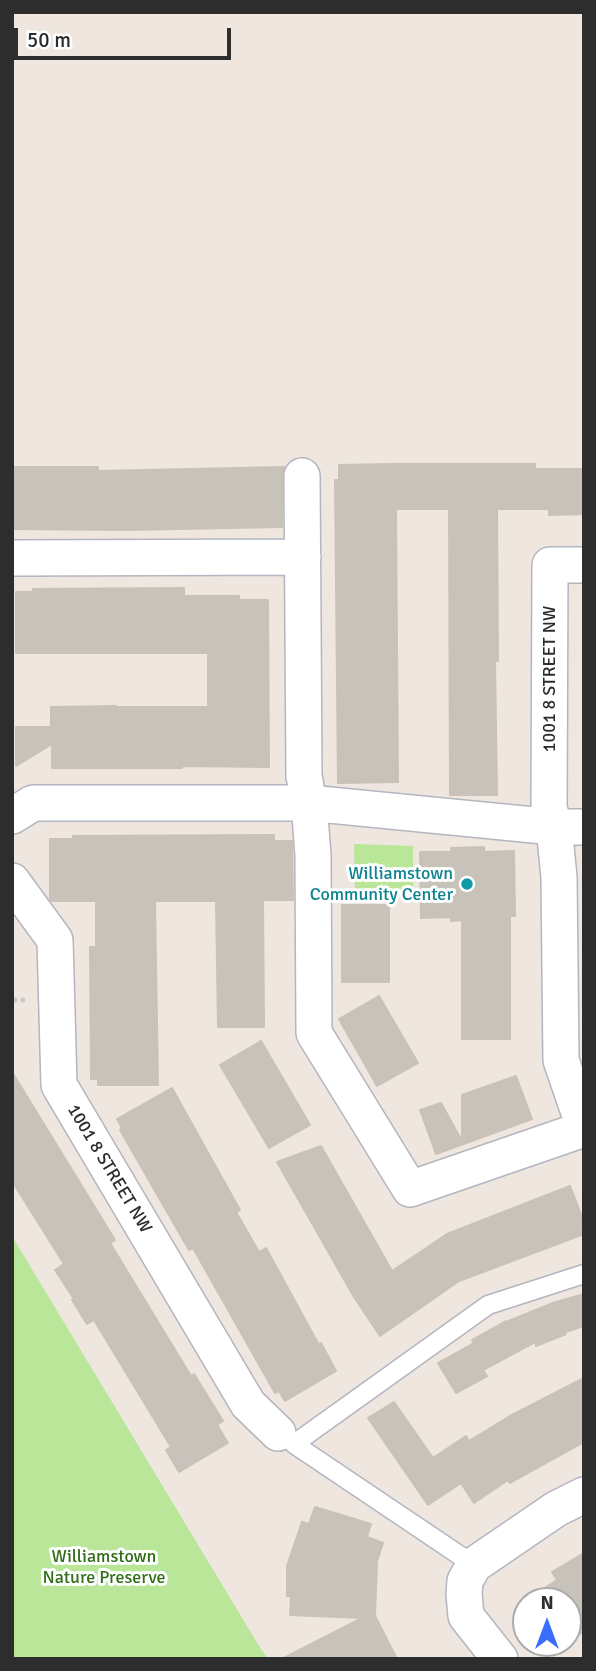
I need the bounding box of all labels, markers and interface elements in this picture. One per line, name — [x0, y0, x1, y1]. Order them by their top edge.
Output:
scale bar — [18, 14, 234, 58]
text: 50 m — [27, 27, 71, 53]
street label: 1001 8 STREET NW — [539, 606, 561, 752]
place label: Williamstown Community Center — [310, 863, 453, 906]
marker: Williamstown Community Center — [459, 876, 475, 892]
street label: 1001 8 STREET NW — [62, 1101, 156, 1237]
park label: Williamstown Nature Preserve — [43, 1546, 165, 1588]
north arrow — [512, 1587, 582, 1657]
text: N — [540, 1591, 554, 1615]

